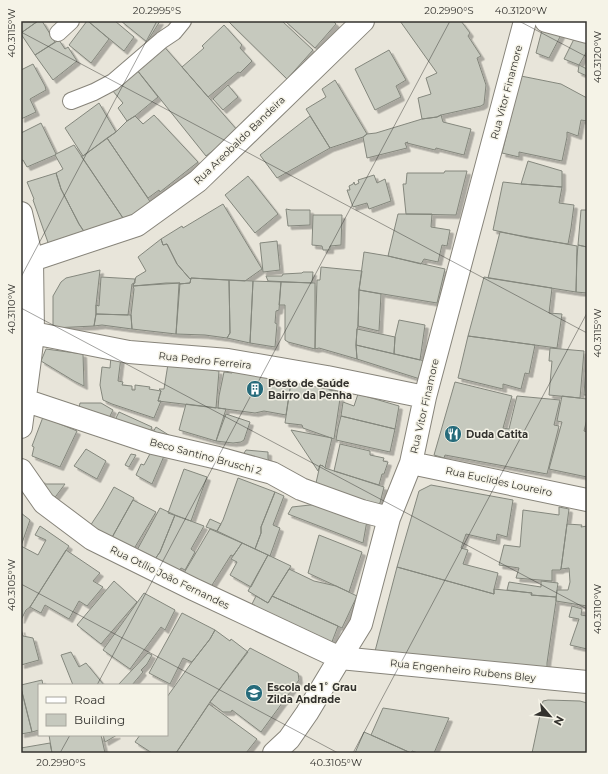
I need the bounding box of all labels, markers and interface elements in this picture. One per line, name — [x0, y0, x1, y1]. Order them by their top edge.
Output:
text: 20.2995°S — [133, 4, 181, 17]
text: 20.2990°S — [424, 4, 474, 17]
text: 40.3120°W — [495, 4, 547, 17]
text: 40.3115°W — [5, 8, 18, 58]
text: 40.3120°W — [591, 31, 604, 83]
street label: Rua Vitor Finamore — [488, 44, 525, 141]
street label: Rua Areobaldo Bandeira — [191, 93, 288, 187]
text: 40.3110°W — [5, 284, 18, 334]
text: 40.3115°W — [591, 308, 604, 358]
street label: Rua Pedro Ferreira — [158, 349, 252, 372]
street label: Rua Vitor Finamore — [407, 357, 442, 455]
place label: Posto de Saúde Bairro da Penha — [268, 377, 352, 402]
building icon: Posto de Saúde Bairro da Penha — [245, 379, 265, 399]
restaurant icon: Duda Catita — [443, 424, 463, 444]
place label: Duda Catita — [466, 428, 528, 441]
street label: Beco Santino Bruschi 2 — [148, 435, 264, 478]
street label: Rua Euclídes Loureiro — [444, 464, 553, 499]
street label: Rua Otílio João Fernandes — [108, 543, 232, 612]
text: 40.3105°W — [5, 559, 18, 611]
text: 40.3110°W — [591, 584, 604, 634]
street label: Rua Engenheiro Rubens Bley — [389, 656, 537, 685]
place label: Escola de 1˚ Grau Zilda Andrade — [267, 681, 357, 706]
school or university icon: Escola de 1˚ Grau Zilda Andrade — [244, 683, 264, 703]
legend — [38, 684, 168, 736]
text: Road — [74, 692, 105, 707]
north arrow — [530, 696, 570, 736]
text: Building — [74, 712, 125, 727]
text: N — [551, 713, 567, 728]
text: 20.2990°S — [36, 756, 86, 769]
text: 40.3105°W — [310, 756, 362, 769]

